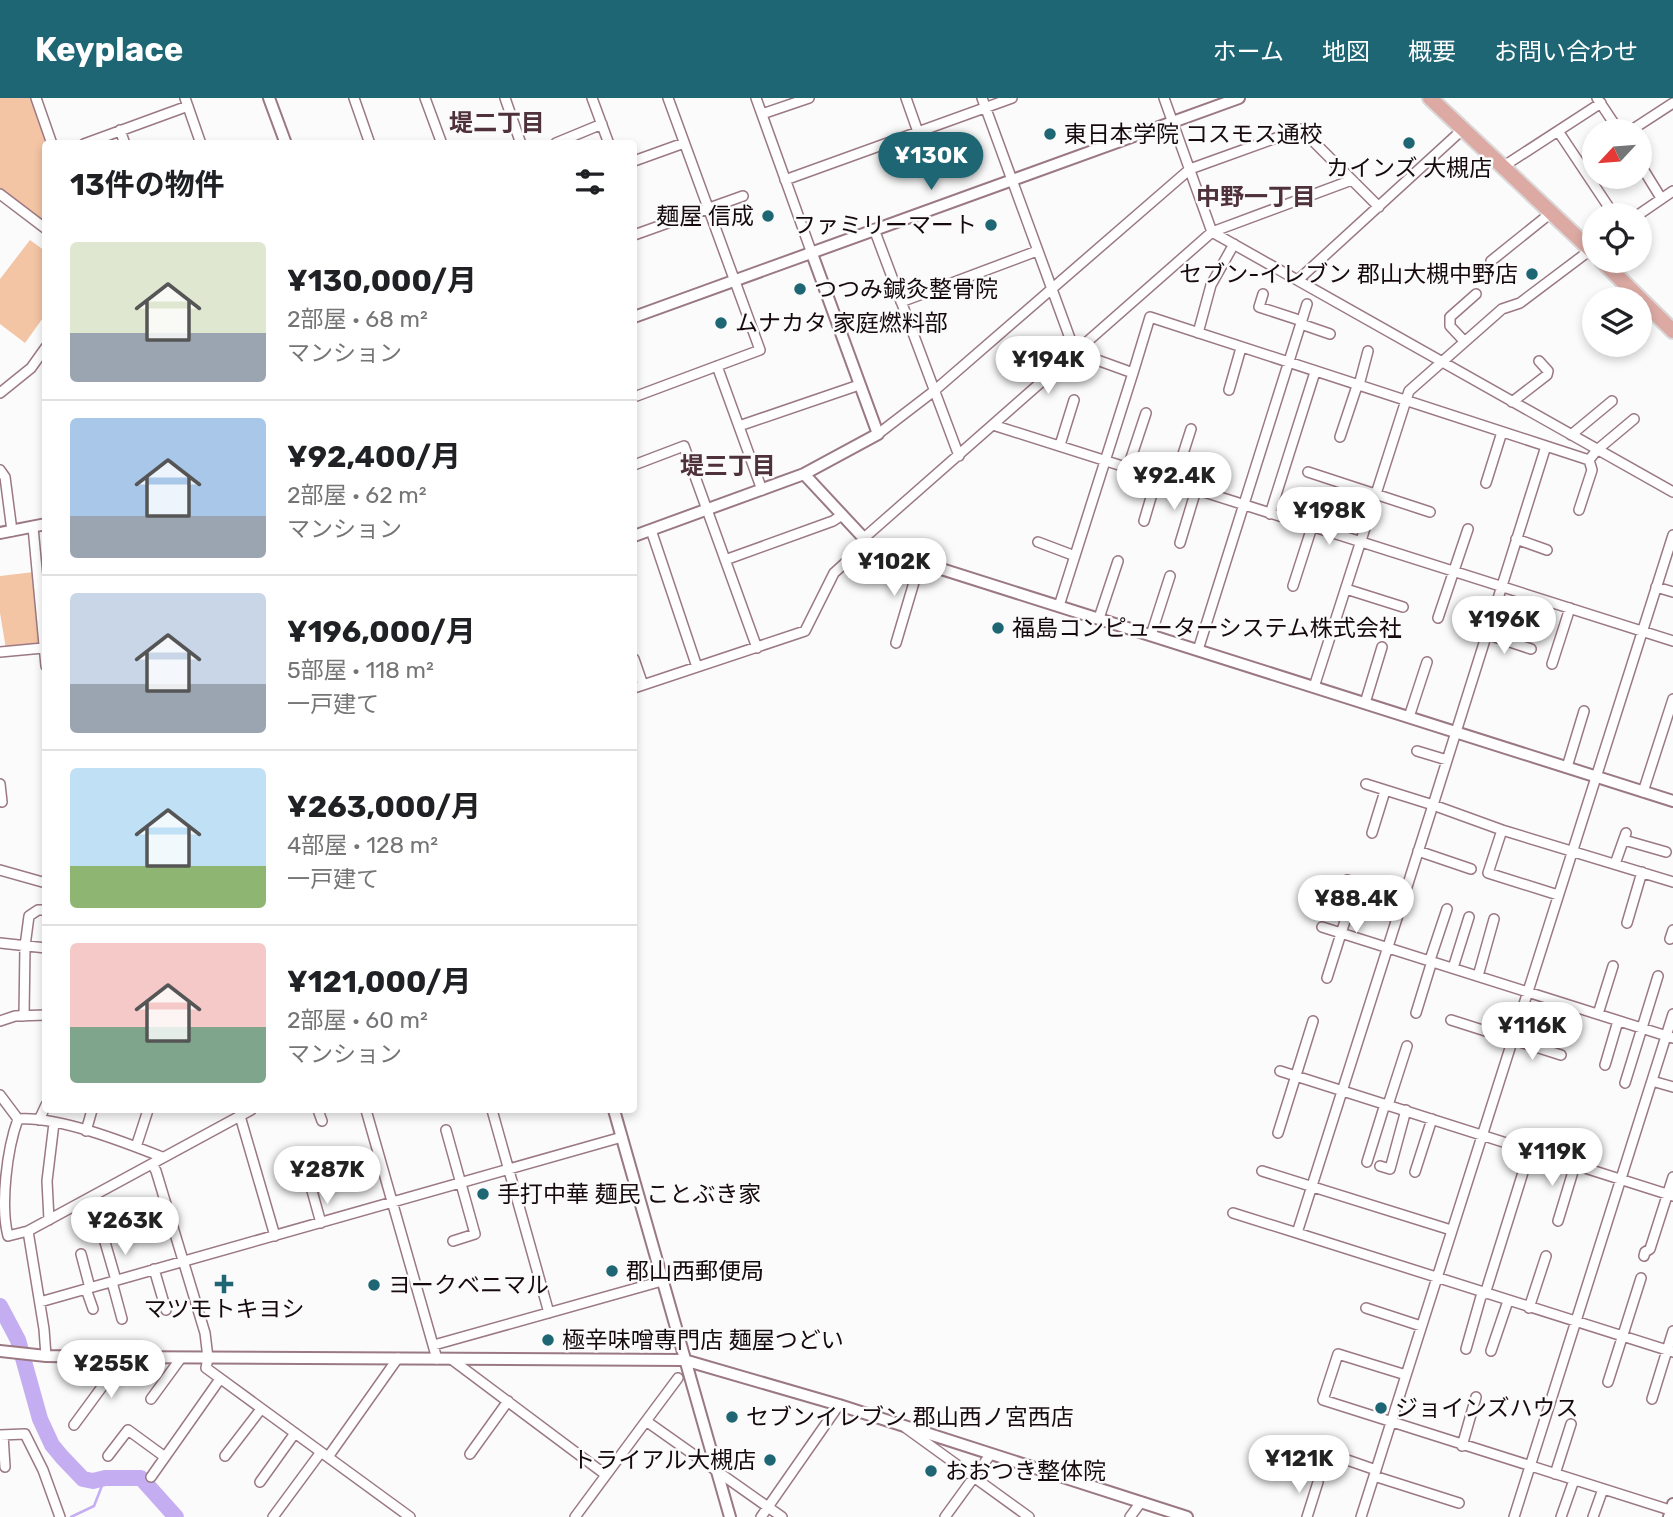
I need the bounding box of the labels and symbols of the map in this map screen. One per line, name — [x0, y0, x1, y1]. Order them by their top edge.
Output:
district label: 堤二丁目 — [449, 109, 545, 137]
north arrow — [1582, 119, 1652, 189]
place label: 東日本学院 コスモス通校 — [1064, 120, 1323, 148]
marker: 東日本学院 コスモス通校 — [1042, 126, 1058, 142]
pin: ¥130K — [882, 132, 980, 192]
marker: カインズ 大槻店 — [1401, 135, 1417, 151]
place label: カインズ 大槻店 — [1326, 154, 1492, 182]
district label: 中野一丁目 — [1196, 183, 1316, 211]
place label: 麺屋 信成 — [656, 202, 754, 230]
marker: 麺屋 信成 — [760, 208, 776, 224]
place label: ファミリーマート — [793, 211, 977, 239]
marker: ファミリーマート — [983, 217, 999, 233]
place label: セブン-イレブン 郡山大槻中野店 — [1179, 260, 1518, 288]
marker: セブン-イレブン 郡山大槻中野店 — [1524, 266, 1540, 282]
place label: つつみ鍼灸整骨院 — [814, 275, 998, 303]
marker: つつみ鍼灸整骨院 — [792, 281, 808, 297]
place label: ムナカタ 家庭燃料部 — [735, 309, 948, 337]
marker: ムナカタ 家庭燃料部 — [713, 315, 729, 331]
pin: ¥194K — [999, 336, 1097, 396]
district label: 堤三丁目 — [680, 452, 776, 480]
pin: ¥92.4K — [1117, 452, 1231, 512]
pin: ¥198K — [1280, 488, 1378, 547]
pin: ¥102K — [845, 538, 943, 598]
pin: ¥196K — [1455, 596, 1553, 656]
place label: 福島コンピューターシステム株式会社 — [1012, 614, 1402, 642]
marker: 福島コンピューターシステム株式会社 — [990, 620, 1006, 636]
pin: ¥88.4K — [1299, 876, 1413, 935]
pin: ¥116K — [1483, 1002, 1581, 1062]
pin: ¥119K — [1503, 1128, 1601, 1188]
pin: ¥287K — [278, 1146, 376, 1206]
place label: 手打中華 麺民 ことぶき家 — [497, 1180, 761, 1208]
marker: 手打中華 麺民 ことぶき家 — [475, 1186, 491, 1202]
pin: ¥263K — [76, 1198, 174, 1257]
place label: 郡山西郵便局 — [626, 1257, 764, 1285]
marker: 郡山西郵便局 — [604, 1263, 620, 1279]
place label: ヨークベニマル — [388, 1271, 549, 1299]
marker: マツモトキヨシ — [216, 1276, 232, 1292]
marker: ヨークベニマル — [366, 1277, 382, 1293]
place label: マツモトキヨシ — [144, 1295, 305, 1323]
place label: 極辛味噌専門店 麺屋つどい — [562, 1326, 844, 1354]
marker: 極辛味噌専門店 麺屋つどい — [540, 1332, 556, 1348]
pin: ¥255K — [62, 1340, 160, 1400]
place label: ジョインズハウス — [1395, 1394, 1579, 1422]
marker: ジョインズハウス — [1373, 1400, 1389, 1416]
place label: セブンイレブン 郡山西ノ宮西店 — [746, 1403, 1074, 1431]
marker: セブンイレブン 郡山西ノ宮西店 — [724, 1409, 740, 1425]
pin: ¥121K — [1250, 1436, 1348, 1495]
place label: トライアル大槻店 — [572, 1446, 756, 1474]
marker: トライアル大槻店 — [762, 1452, 778, 1468]
place label: おおつき整体院 — [945, 1457, 1106, 1485]
marker: おおつき整体院 — [923, 1463, 939, 1479]

